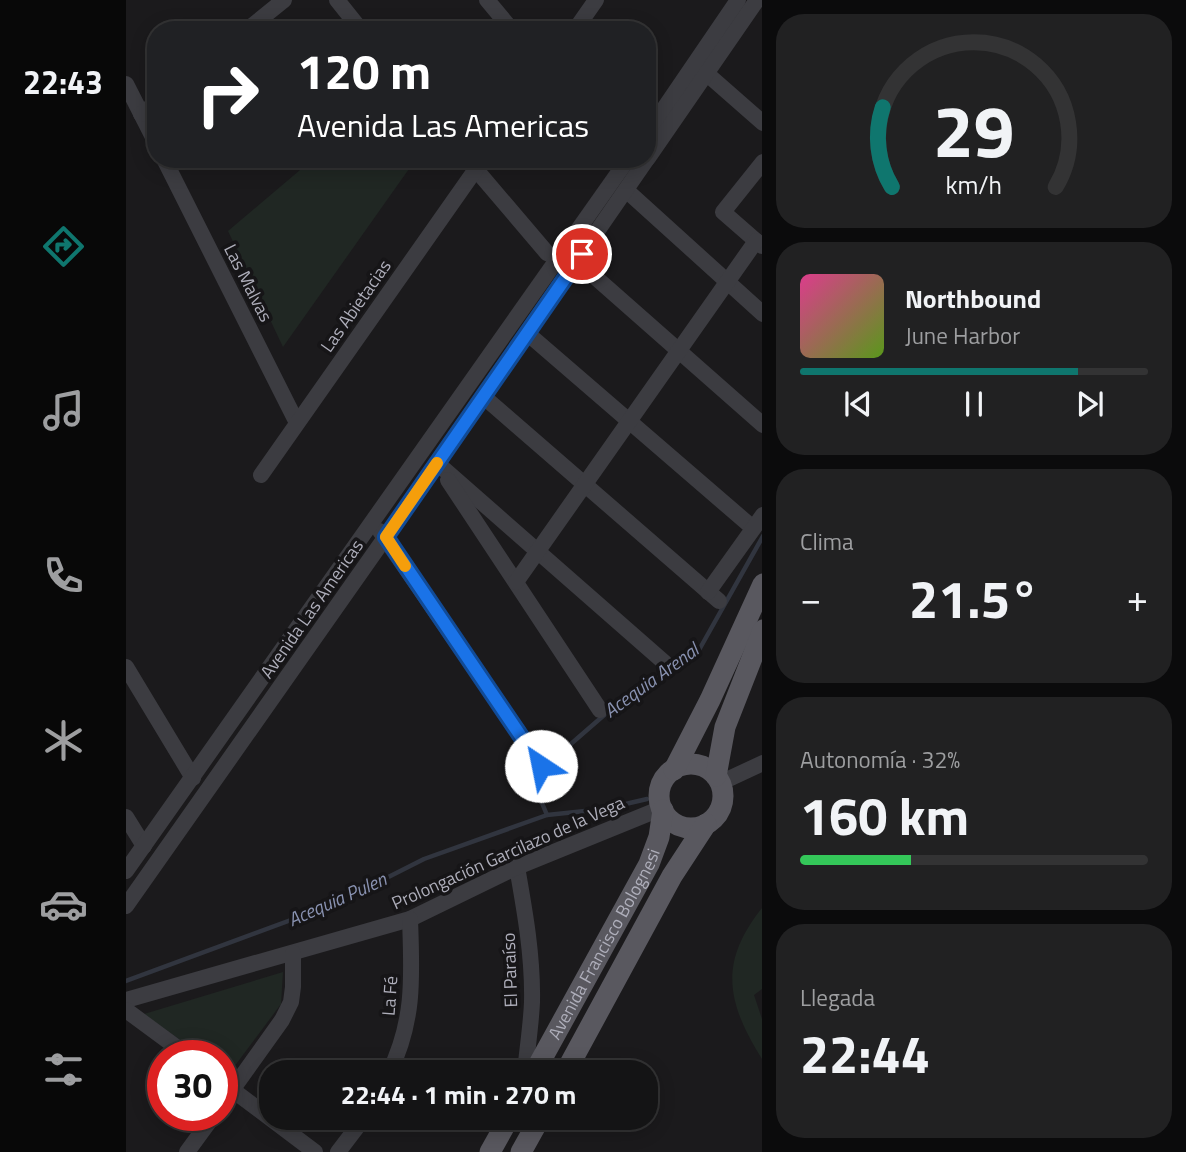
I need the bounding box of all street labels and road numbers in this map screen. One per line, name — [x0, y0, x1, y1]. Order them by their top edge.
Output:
street label: Las Malvas — [217, 239, 280, 326]
street label: Las Abietacias — [314, 254, 398, 358]
street label: Avenida Las Americas — [253, 534, 370, 684]
street label: Prolongación Garcilazo de la Vega — [387, 789, 629, 916]
street label: Avenida Francisco Bolognesi — [541, 845, 667, 1044]
street label: El Paraíso — [495, 932, 524, 1008]
street label: La Fé — [375, 975, 404, 1017]

